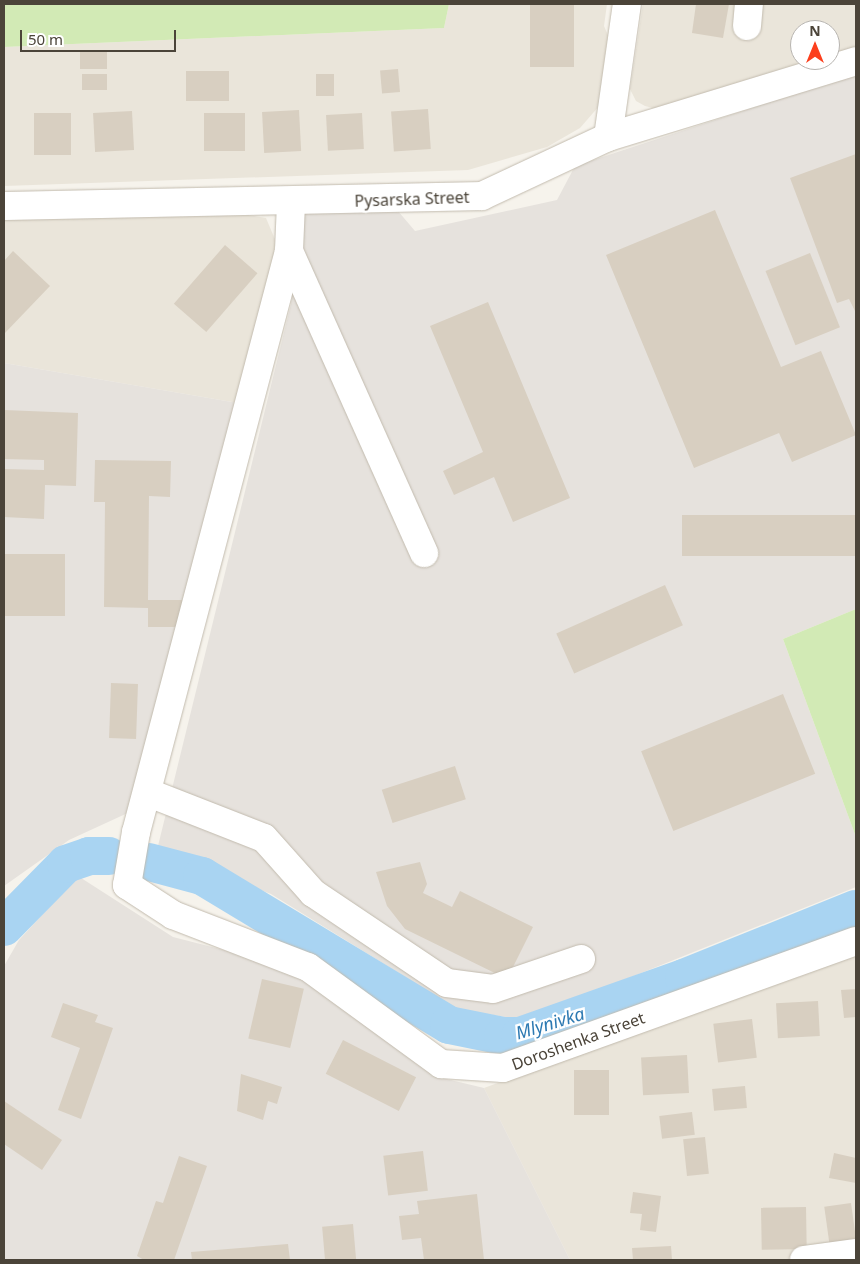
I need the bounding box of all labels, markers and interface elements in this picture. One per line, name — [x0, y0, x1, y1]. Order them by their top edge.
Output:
scale bar — [22, 20, 179, 52]
north arrow — [790, 20, 840, 70]
text: N — [809, 21, 821, 40]
text: 50 m — [28, 29, 63, 49]
street label: Pysarska Street — [354, 187, 470, 211]
water label: Mlynivka — [513, 1002, 587, 1044]
street label: Doroshenka Street — [509, 1008, 647, 1074]

